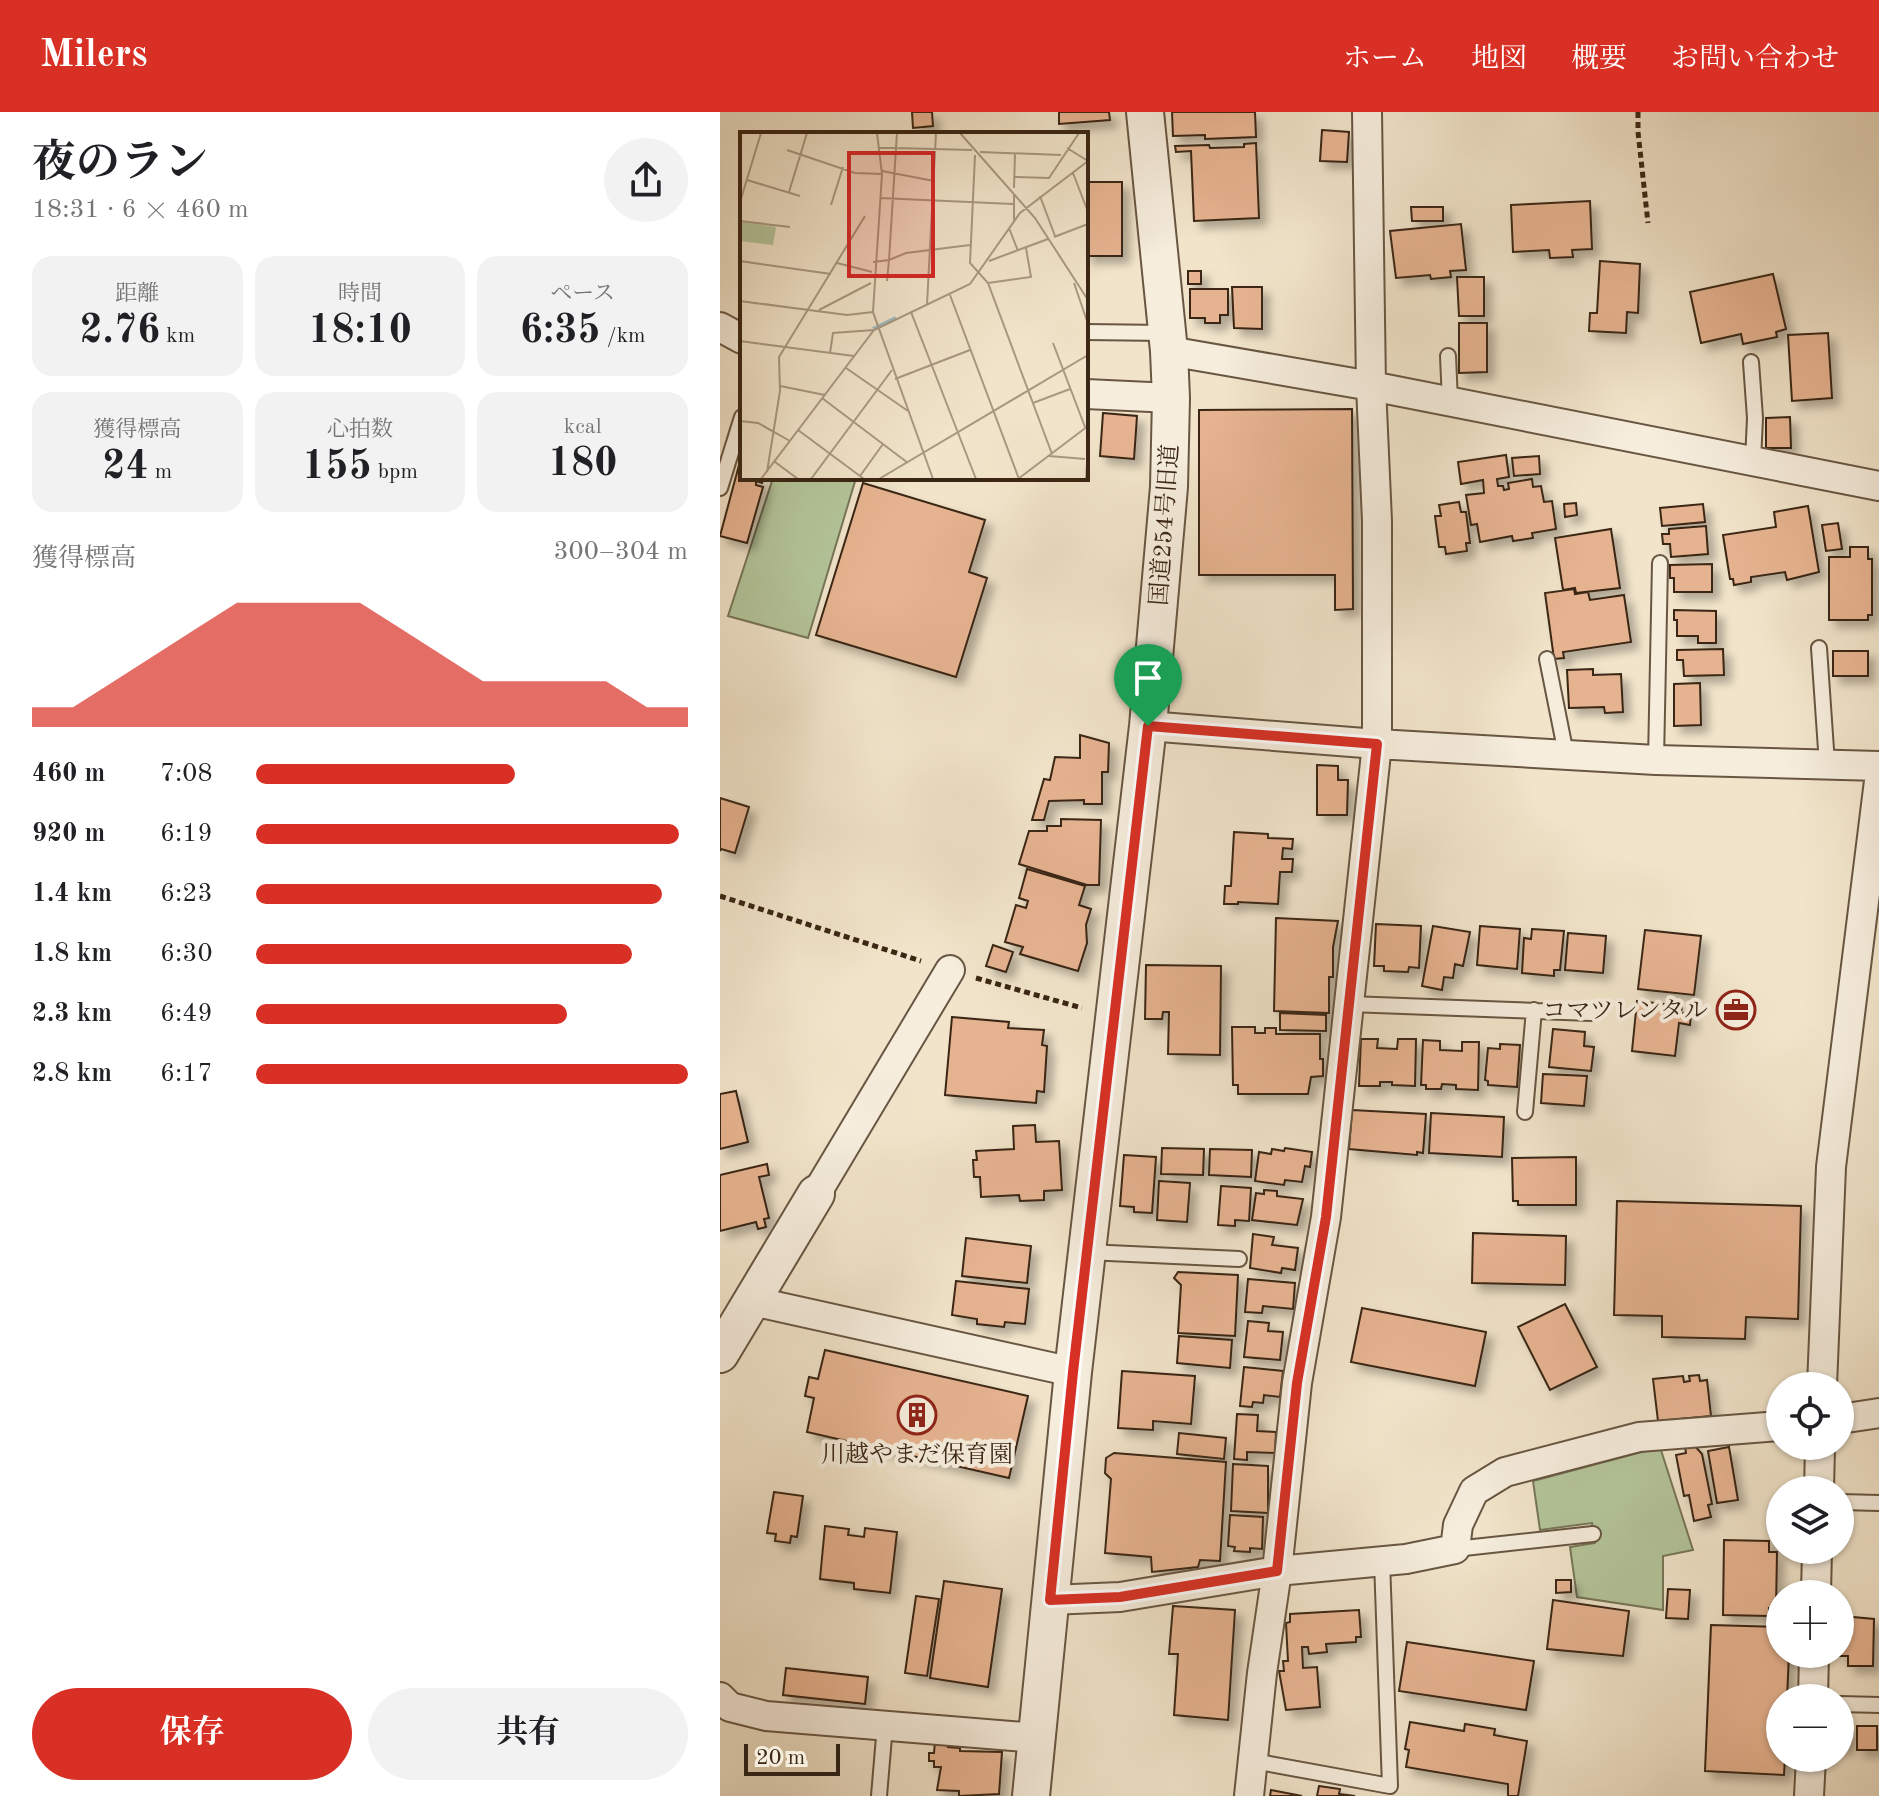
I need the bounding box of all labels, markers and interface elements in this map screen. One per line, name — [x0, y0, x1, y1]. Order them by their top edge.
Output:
text: Milers — [40, 37, 148, 75]
text: ホーム — [1343, 46, 1427, 74]
text: 地図 — [1471, 46, 1527, 74]
text: 概要 — [1571, 46, 1627, 74]
text: お問い合わせ — [1671, 46, 1839, 74]
inset map — [740, 132, 1088, 480]
button: share — [604, 138, 688, 222]
text: 夜のラン — [32, 142, 208, 186]
text: 18:31 · 6 × 460 m — [32, 197, 249, 223]
text: 距離 — [115, 283, 159, 305]
text: 時間 — [338, 283, 382, 305]
text: ペース — [550, 283, 615, 305]
text: 2.76 — [79, 312, 160, 352]
text: 18:10 — [308, 312, 412, 352]
text: 6:35 — [520, 312, 601, 352]
text: km — [160, 325, 195, 347]
text: /km — [601, 325, 646, 347]
text: kcal — [564, 416, 602, 438]
text: 獲得標高 — [93, 419, 181, 441]
text: 心拍数 — [327, 419, 393, 441]
street label: 国道254号旧道 — [1145, 443, 1184, 607]
text: 180 — [548, 445, 617, 485]
text: 24 — [102, 448, 149, 488]
text: 155 — [302, 448, 372, 488]
text: m — [149, 461, 172, 483]
text: bpm — [372, 461, 418, 483]
text: 300–304 m — [553, 539, 688, 565]
text: 獲得標高 — [32, 546, 136, 572]
pin — [1114, 644, 1182, 726]
icon: arrive — [1126, 656, 1170, 700]
text: 460 m — [32, 761, 105, 787]
text: 7:08 — [160, 761, 213, 787]
text: 920 m — [32, 821, 105, 847]
text: 6:19 — [160, 821, 213, 847]
text: 1.4 km — [32, 881, 112, 907]
text: 6:23 — [160, 881, 213, 907]
text: 1.8 km — [32, 941, 112, 967]
text: 6:30 — [160, 941, 213, 967]
office icon: コマツレンタル — [1715, 989, 1757, 1031]
place label: コマツレンタル — [1542, 999, 1708, 1024]
text: 2.3 km — [32, 1001, 112, 1027]
text: 6:49 — [160, 1001, 213, 1027]
text: 2.8 km — [32, 1061, 112, 1087]
text: 6:17 — [160, 1061, 213, 1087]
map controls — [1766, 1372, 1854, 1772]
button: locate — [1766, 1372, 1854, 1460]
building icon: 川越やまだ保育園 — [896, 1394, 938, 1436]
place label: 川越やまだ保育園 — [821, 1441, 1013, 1468]
button: layers — [1766, 1476, 1854, 1564]
button: + — [1766, 1580, 1854, 1668]
button: − — [1766, 1684, 1854, 1772]
button: 保存 — [32, 1688, 352, 1780]
button: 共有 — [368, 1688, 688, 1780]
scale bar — [744, 1740, 840, 1776]
text: 20 m — [756, 1747, 805, 1769]

